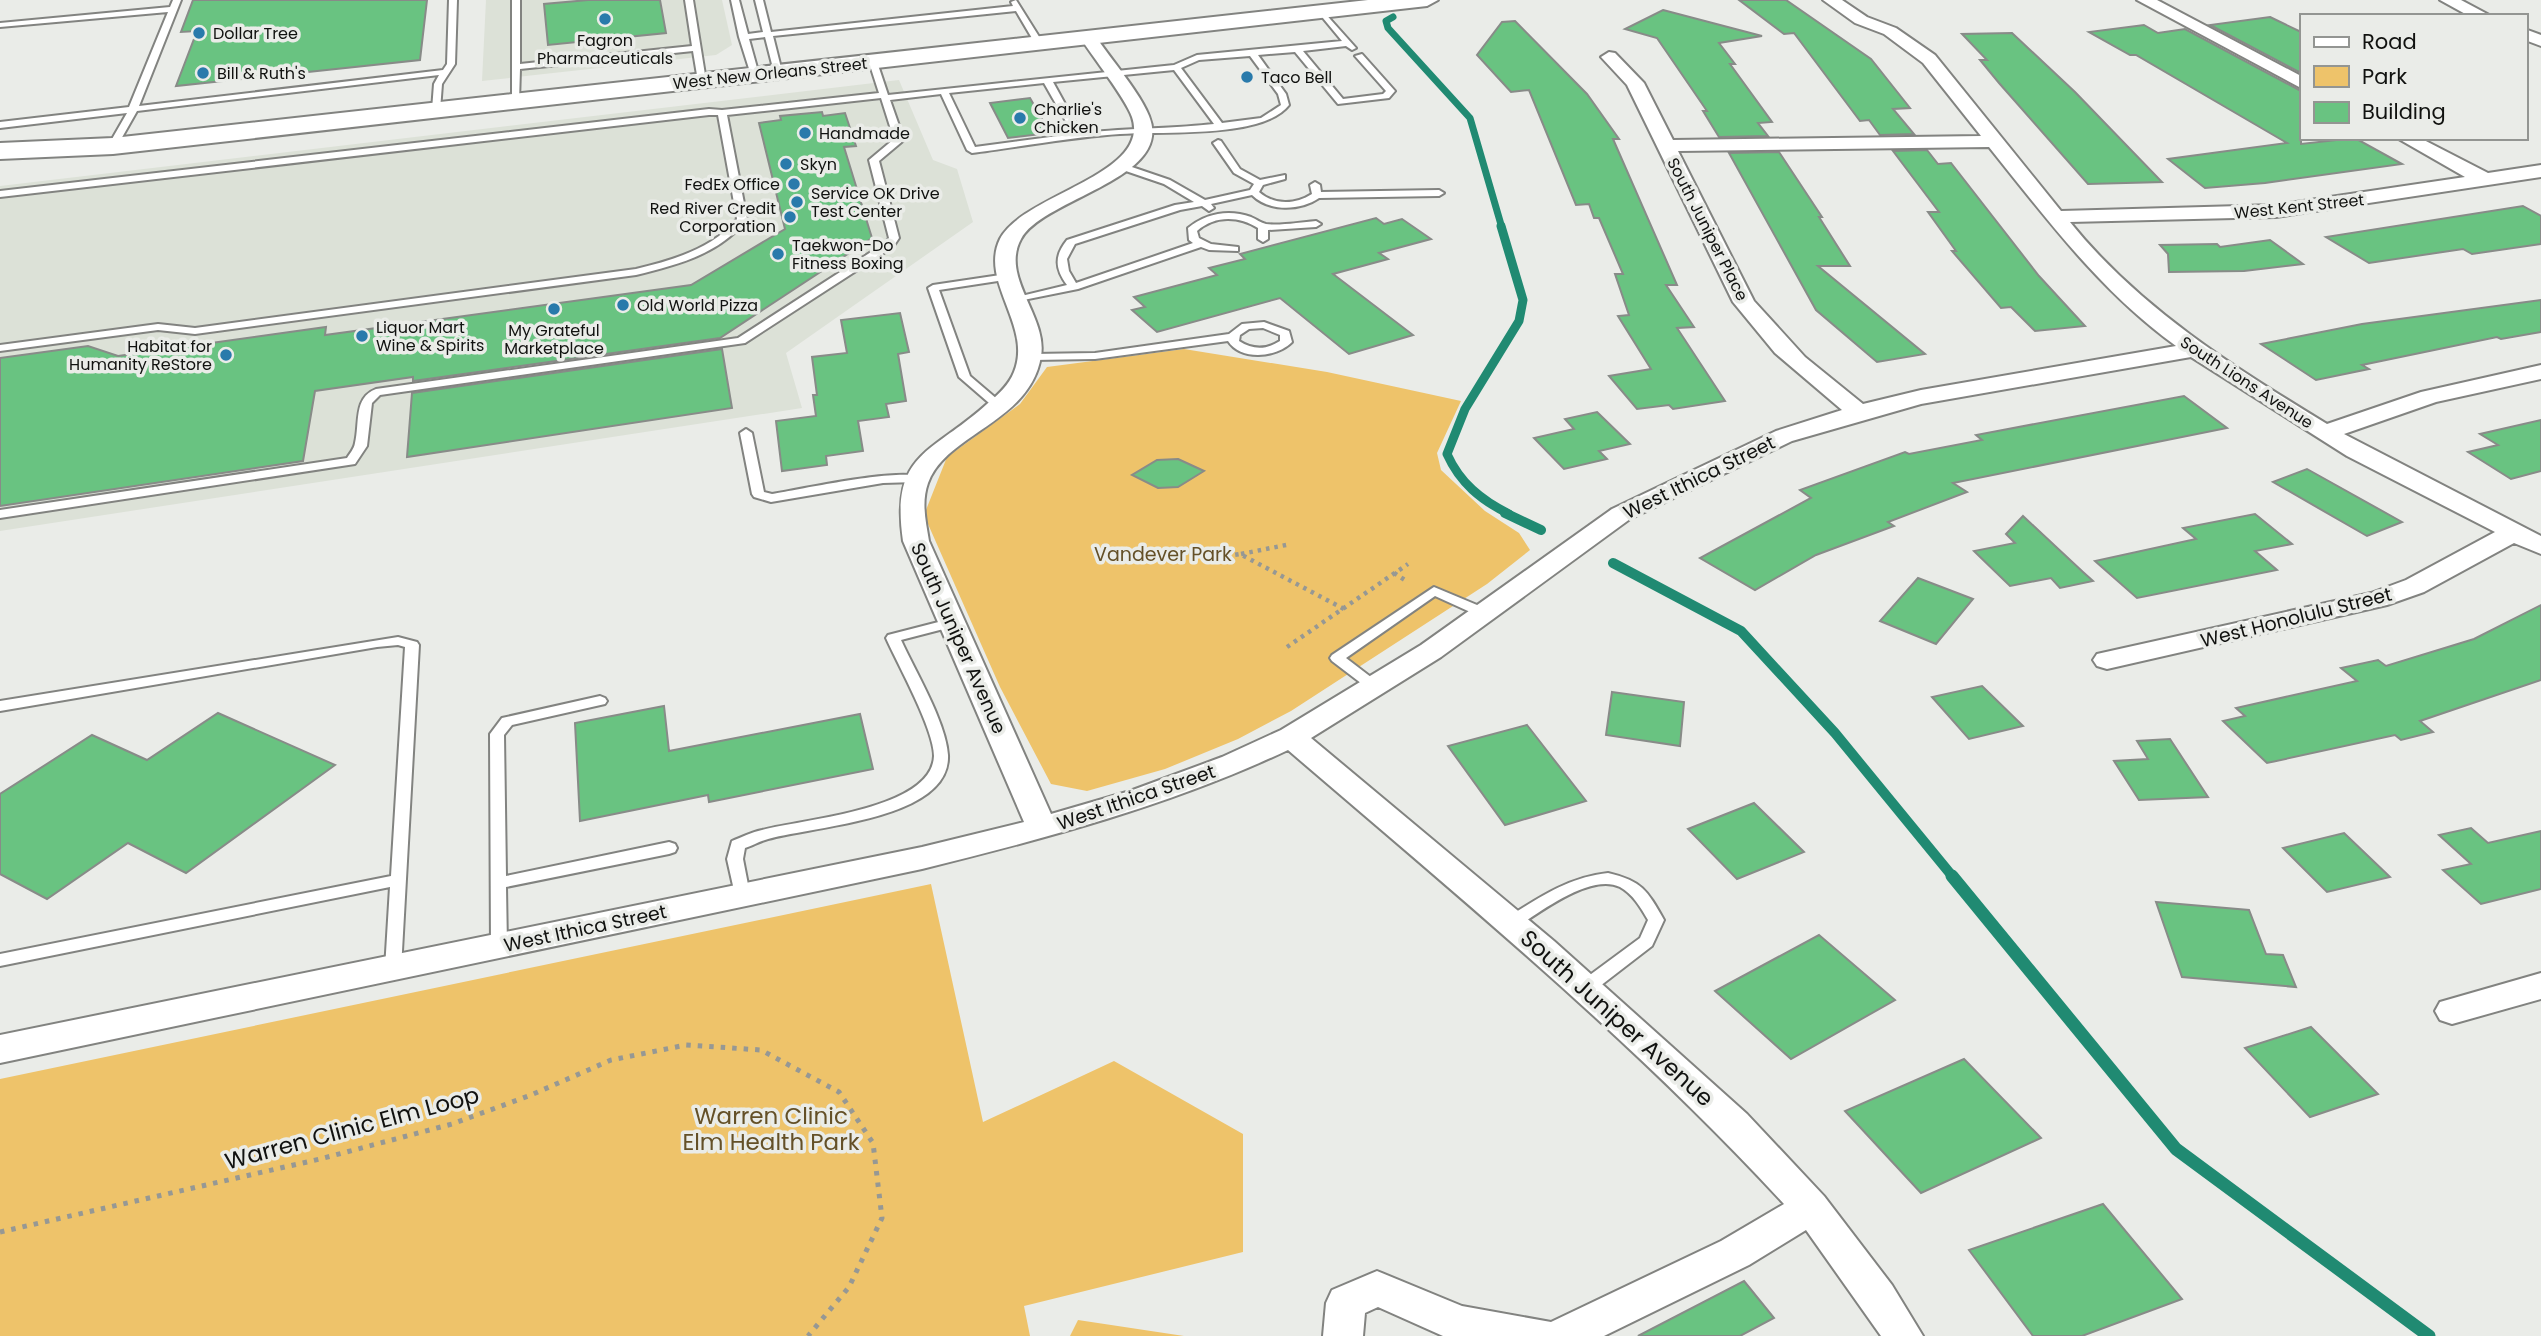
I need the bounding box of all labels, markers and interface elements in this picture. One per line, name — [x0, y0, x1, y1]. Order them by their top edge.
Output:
marker: Fagron Pharmaceuticals — [597, 11, 613, 27]
legend — [2300, 14, 2527, 140]
place label: Dollar Tree — [213, 22, 298, 45]
marker: Dollar Tree — [191, 25, 207, 41]
text: Road — [2362, 27, 2417, 56]
place label: Fagron Pharmaceuticals — [537, 29, 673, 70]
street label: West New Orleans Street — [672, 52, 869, 95]
place label: Bill & Ruth's — [217, 62, 306, 85]
text: Park — [2362, 62, 2407, 91]
marker: Bill & Ruth's — [195, 65, 211, 81]
place label: Taco Bell — [1261, 66, 1332, 89]
marker: Taco Bell — [1239, 69, 1255, 85]
text: Building — [2362, 97, 2446, 126]
place label: Charlie's Chicken — [1034, 98, 1102, 139]
marker: Charlie's Chicken — [1012, 110, 1028, 126]
place label: Handmade — [819, 122, 910, 145]
marker: Handmade — [797, 125, 813, 141]
place label: Skyn — [800, 153, 837, 176]
street label: South Juniper Place — [1662, 154, 1754, 305]
marker: Skyn — [778, 156, 794, 172]
place label: FedEx Office — [684, 173, 780, 196]
marker: FedEx Office — [786, 176, 802, 192]
place label: Service OK Drive Test Center — [811, 182, 940, 223]
street label: West Kent Street — [2233, 188, 2365, 225]
marker: Service OK Drive Test Center — [789, 194, 805, 210]
place label: Red River Credit Corporation — [650, 197, 776, 238]
marker: Red River Credit Corporation — [782, 209, 798, 225]
place label: Taekwon-Do Fitness Boxing — [792, 234, 904, 275]
marker: Taekwon-Do Fitness Boxing — [770, 246, 786, 262]
place label: Old World Pizza — [637, 294, 758, 317]
marker: Old World Pizza — [615, 297, 631, 313]
marker: My Grateful Marketplace — [546, 301, 562, 317]
place label: Liquor Mart Wine & Spirits — [376, 316, 484, 357]
place label: My Grateful Marketplace — [504, 319, 604, 360]
marker: Liquor Mart Wine & Spirits — [354, 328, 370, 344]
street label: South Lions Avenue — [2176, 331, 2318, 434]
place label: Habitat for Humanity ReStore — [69, 335, 212, 376]
marker: Habitat for Humanity ReStore — [218, 347, 234, 363]
street label: West Ithica Street — [1619, 429, 1780, 526]
street label: South Juniper Avenue — [904, 538, 1013, 738]
park label: Vandever Park — [1094, 541, 1232, 568]
street label: West Honolulu Street — [2198, 581, 2395, 654]
street label: West Ithica Street — [1053, 758, 1219, 837]
street label: West Ithica Street — [501, 898, 669, 959]
street label: South Juniper Avenue — [1513, 922, 1721, 1114]
street label: Warren Clinic Elm Loop — [221, 1079, 483, 1177]
park label: Warren Clinic Elm Health Park — [682, 1100, 860, 1158]

